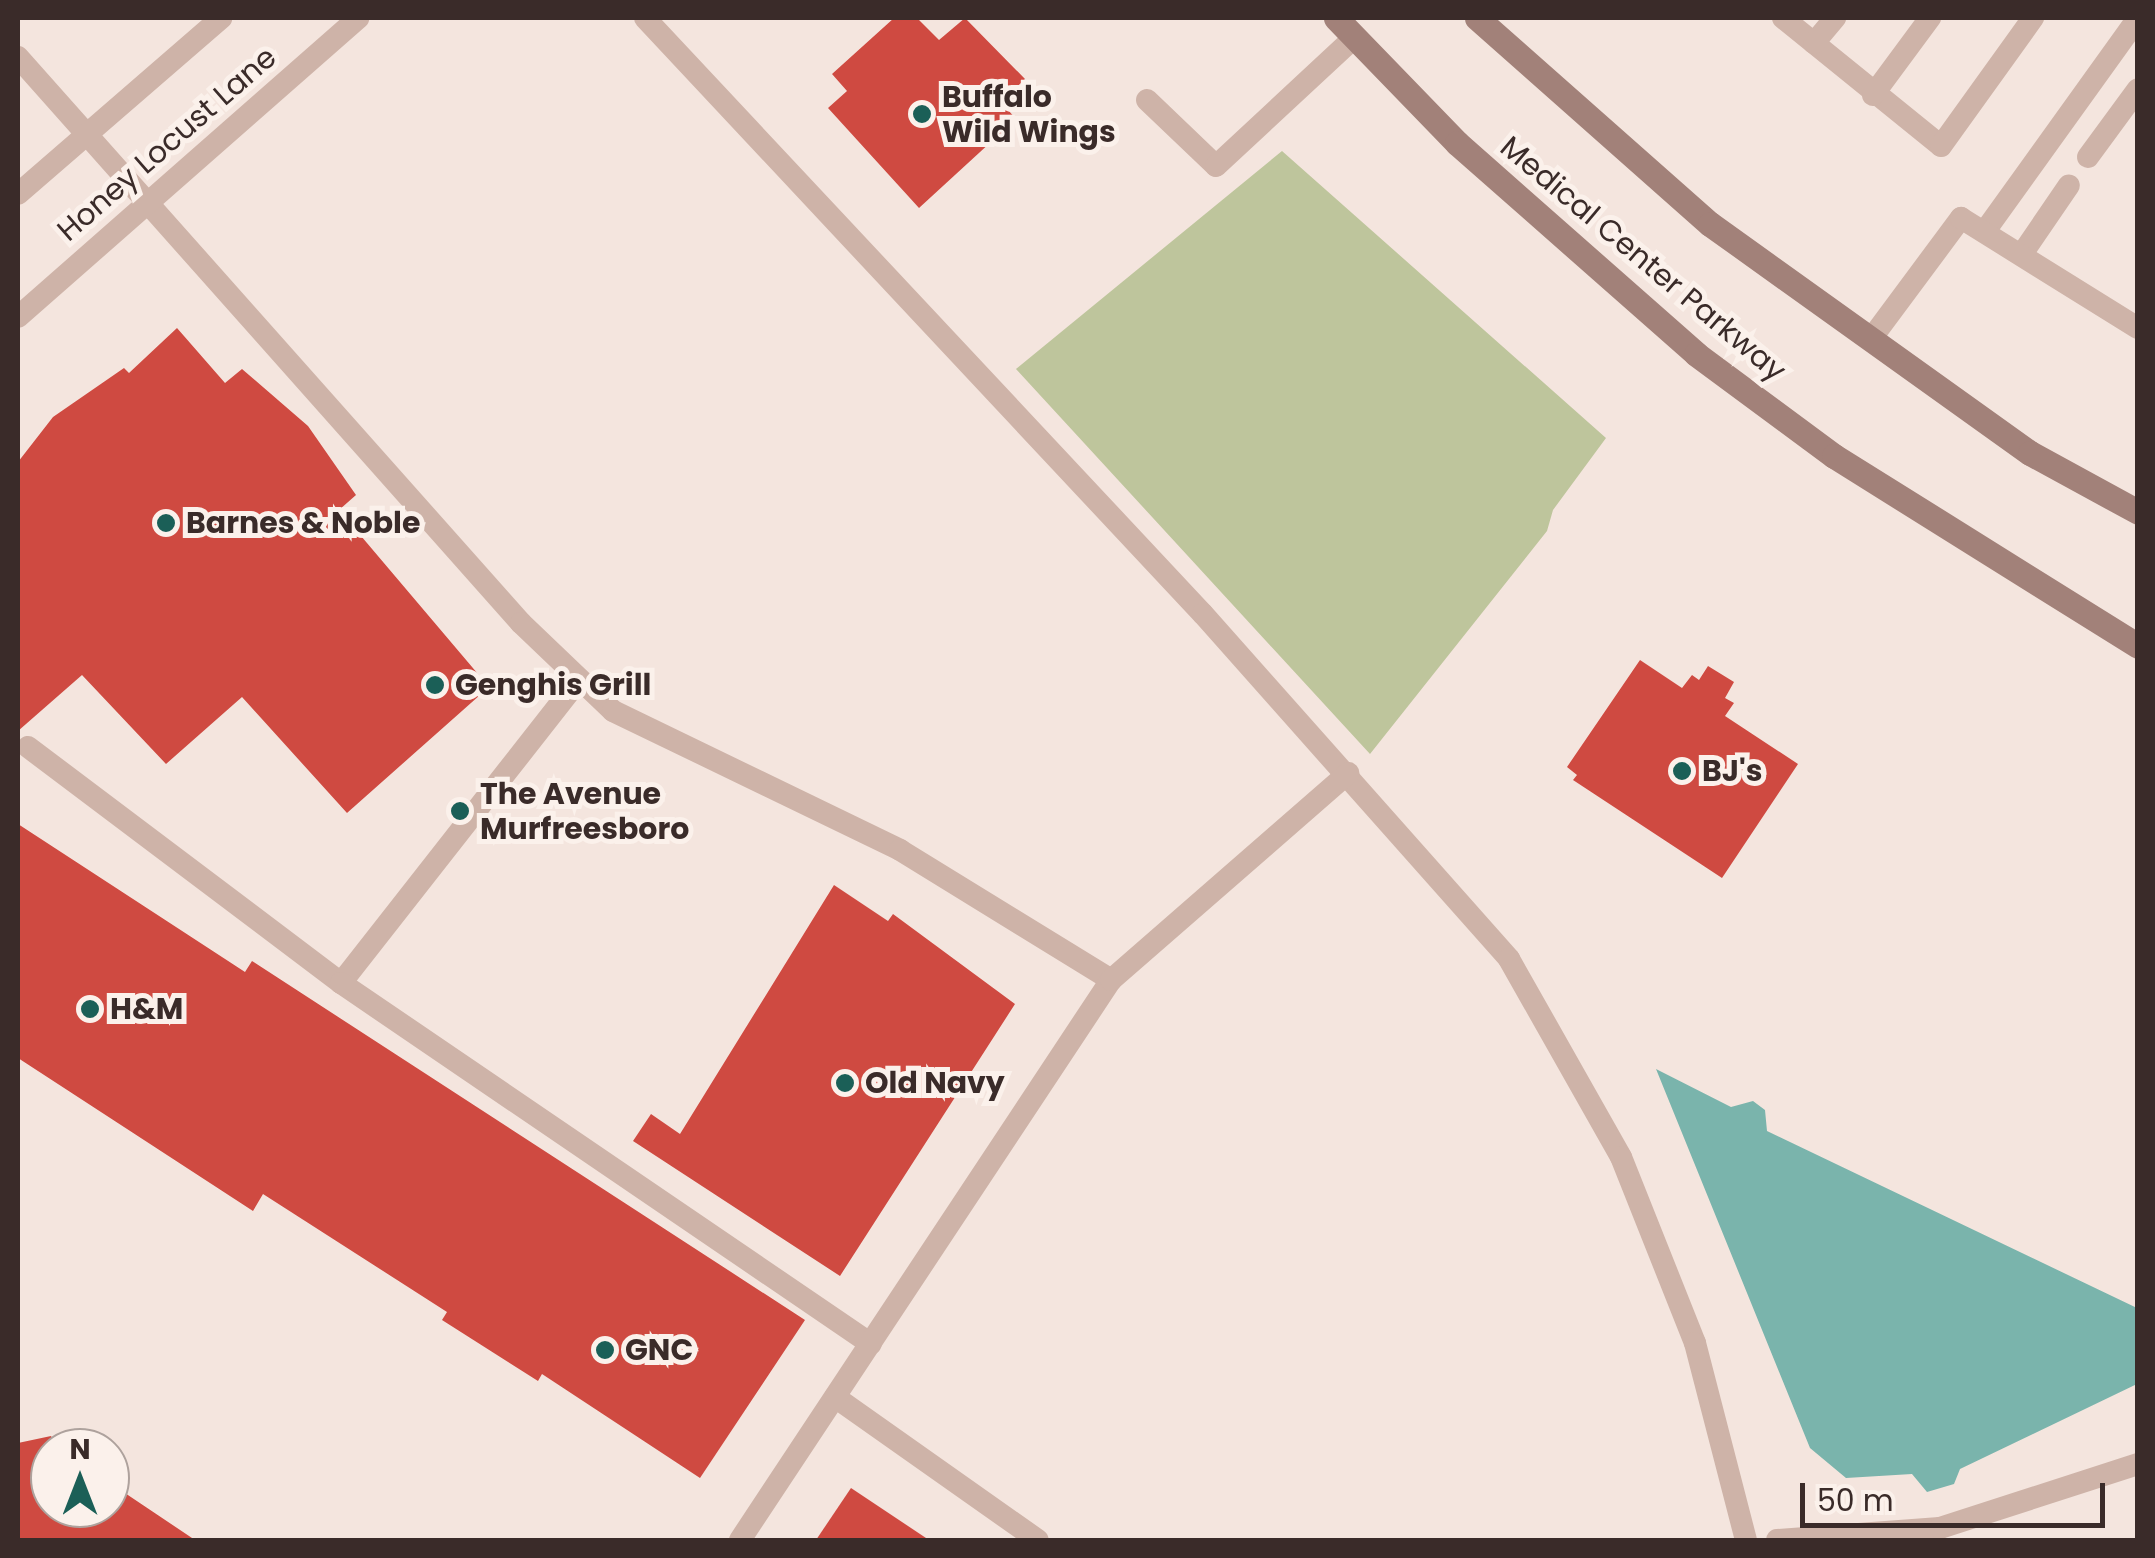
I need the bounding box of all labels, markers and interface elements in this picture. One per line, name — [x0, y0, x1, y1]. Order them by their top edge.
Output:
street label: Honey Locust Lane — [50, 39, 284, 249]
place label: Buffalo Wild Wings — [942, 79, 1116, 150]
marker: Buffalo Wild Wings — [911, 103, 933, 125]
street label: Medical Center Parkway — [1493, 129, 1793, 389]
place label: Barnes & Noble — [186, 505, 420, 541]
marker: Barnes & Noble — [155, 512, 177, 534]
place label: Genghis Grill — [455, 667, 651, 703]
marker: Genghis Grill — [424, 674, 446, 696]
place label: BJ's — [1702, 753, 1762, 789]
marker: BJ's — [1671, 760, 1693, 782]
place label: The Avenue Murfreesboro — [480, 776, 689, 846]
marker: The Avenue Murfreesboro — [449, 800, 471, 822]
place label: H&M — [110, 991, 183, 1027]
marker: H&M — [79, 998, 101, 1020]
place label: Old Navy — [865, 1065, 1005, 1101]
marker: Old Navy — [834, 1072, 856, 1094]
place label: GNC — [625, 1332, 693, 1368]
marker: GNC — [594, 1339, 616, 1361]
north arrow — [30, 1428, 130, 1528]
text: N — [69, 1430, 91, 1469]
scale bar — [1805, 1463, 2110, 1525]
text: 50 m — [1817, 1479, 1894, 1522]

